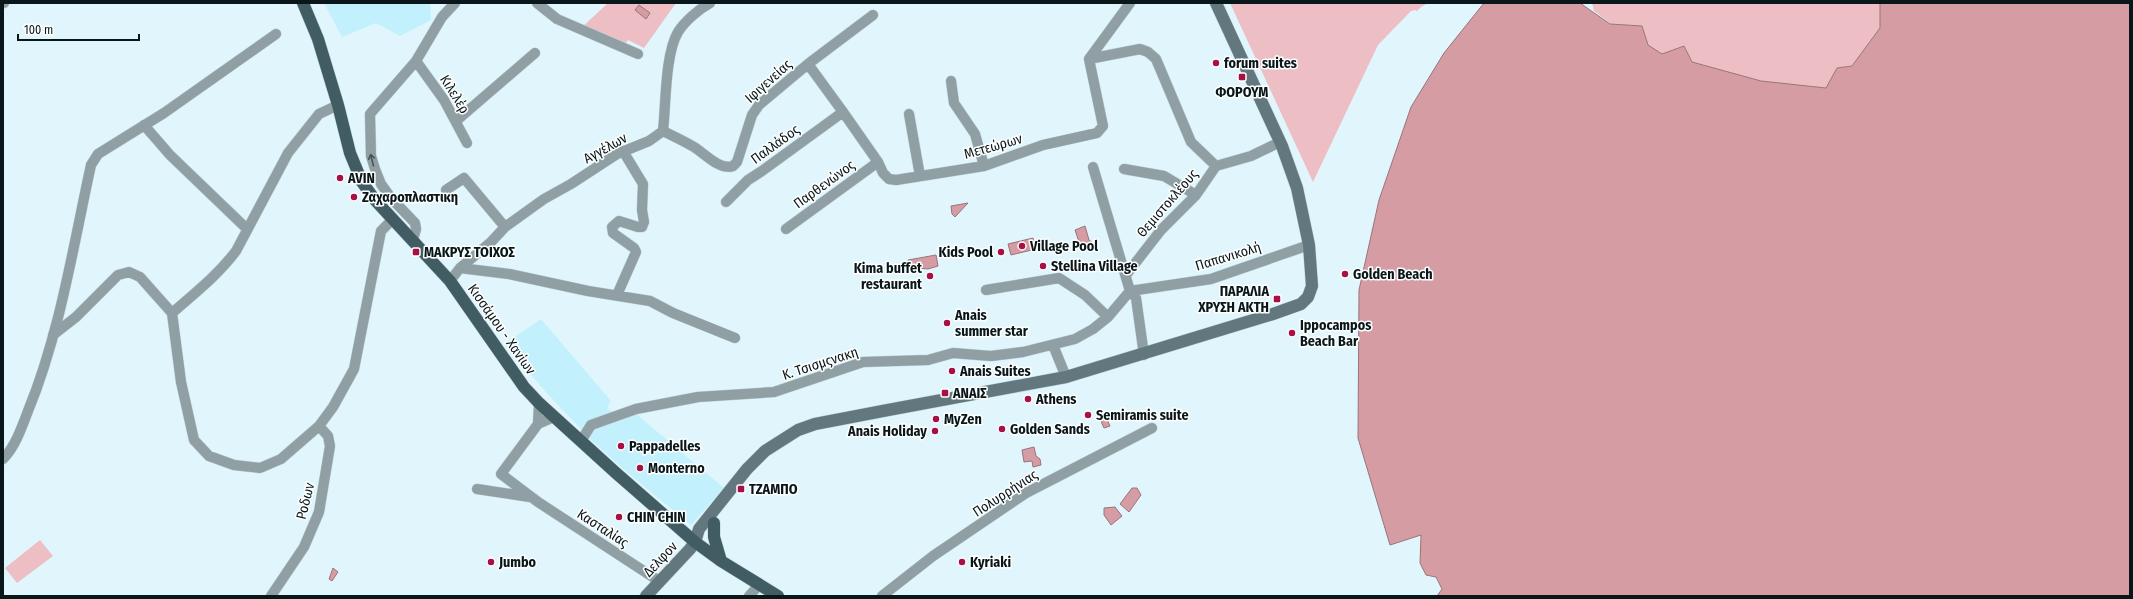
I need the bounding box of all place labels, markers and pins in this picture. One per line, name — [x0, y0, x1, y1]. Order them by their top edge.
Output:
place label: forum suites — [1224, 55, 1297, 72]
marker: forum suites — [1211, 58, 1221, 68]
marker: ΦΟΡΟΥΜ — [1237, 72, 1247, 82]
place label: ΦΟΡΟΥΜ — [1216, 84, 1268, 101]
place label: AVIN — [347, 170, 375, 187]
marker: AVIN — [335, 173, 345, 183]
place label: Ζαχαροπλαστικη — [362, 189, 458, 206]
marker: Ζαχαροπλαστικη — [349, 192, 359, 202]
place label: Village Pool — [1029, 238, 1098, 255]
marker: Village Pool — [1017, 241, 1027, 251]
place label: ΜΑΚΡΥΣ ΤΟΙΧΟΣ — [424, 244, 515, 261]
place label: Kids Pool — [939, 244, 993, 261]
marker: ΜΑΚΡΥΣ ΤΟΙΧΟΣ — [411, 247, 421, 257]
marker: Kids Pool — [996, 247, 1006, 257]
place label: Stellina Village — [1051, 258, 1138, 275]
place label: Kima buffet restaurant — [854, 260, 923, 293]
marker: Stellina Village — [1038, 261, 1048, 271]
place label: Golden Beach — [1353, 266, 1433, 283]
marker: Golden Beach — [1340, 269, 1350, 279]
marker: Kima buffet restaurant — [925, 271, 935, 281]
place label: ΠΑΡΑΛΙΑ ΧΡΥΣΗ ΑΚΤΗ — [1197, 283, 1269, 316]
marker: ΠΑΡΑΛΙΑ ΧΡΥΣΗ ΑΚΤΗ — [1272, 294, 1282, 304]
place label: Anais summer star — [954, 307, 1029, 340]
place label: Ippocampos Beach Bar — [1300, 317, 1371, 350]
marker: Anais summer star — [942, 318, 952, 328]
marker: Ippocampos Beach Bar — [1287, 328, 1297, 338]
place label: Anais Suites — [959, 363, 1031, 380]
marker: Anais Suites — [947, 366, 957, 376]
place label: ΑΝΑΙΣ — [952, 385, 987, 402]
marker: ΑΝΑΙΣ — [940, 388, 950, 398]
place label: Athens — [1035, 391, 1076, 408]
marker: Athens — [1023, 394, 1033, 404]
place label: Semiramis suite — [1096, 407, 1189, 424]
marker: Semiramis suite — [1083, 410, 1093, 420]
place label: MyZen — [944, 411, 982, 428]
marker: MyZen — [931, 414, 941, 424]
place label: Golden Sands — [1010, 421, 1090, 438]
place label: Anais Holiday — [847, 423, 927, 440]
marker: Golden Sands — [997, 424, 1007, 434]
marker: Anais Holiday — [930, 426, 940, 436]
place label: Pappadelles — [629, 438, 701, 455]
marker: Pappadelles — [616, 441, 626, 451]
place label: Monterno — [648, 460, 705, 477]
marker: Monterno — [635, 463, 645, 473]
place label: ΤΖΑΜΠΟ — [749, 481, 798, 498]
marker: ΤΖΑΜΠΟ — [736, 484, 746, 494]
place label: CHIN CHIN — [627, 509, 686, 526]
marker: CHIN CHIN — [614, 512, 624, 522]
place label: Jumbo — [498, 554, 537, 571]
place label: Kyriaki — [970, 554, 1011, 571]
marker: Jumbo — [486, 557, 496, 567]
marker: Kyriaki — [957, 557, 967, 567]

